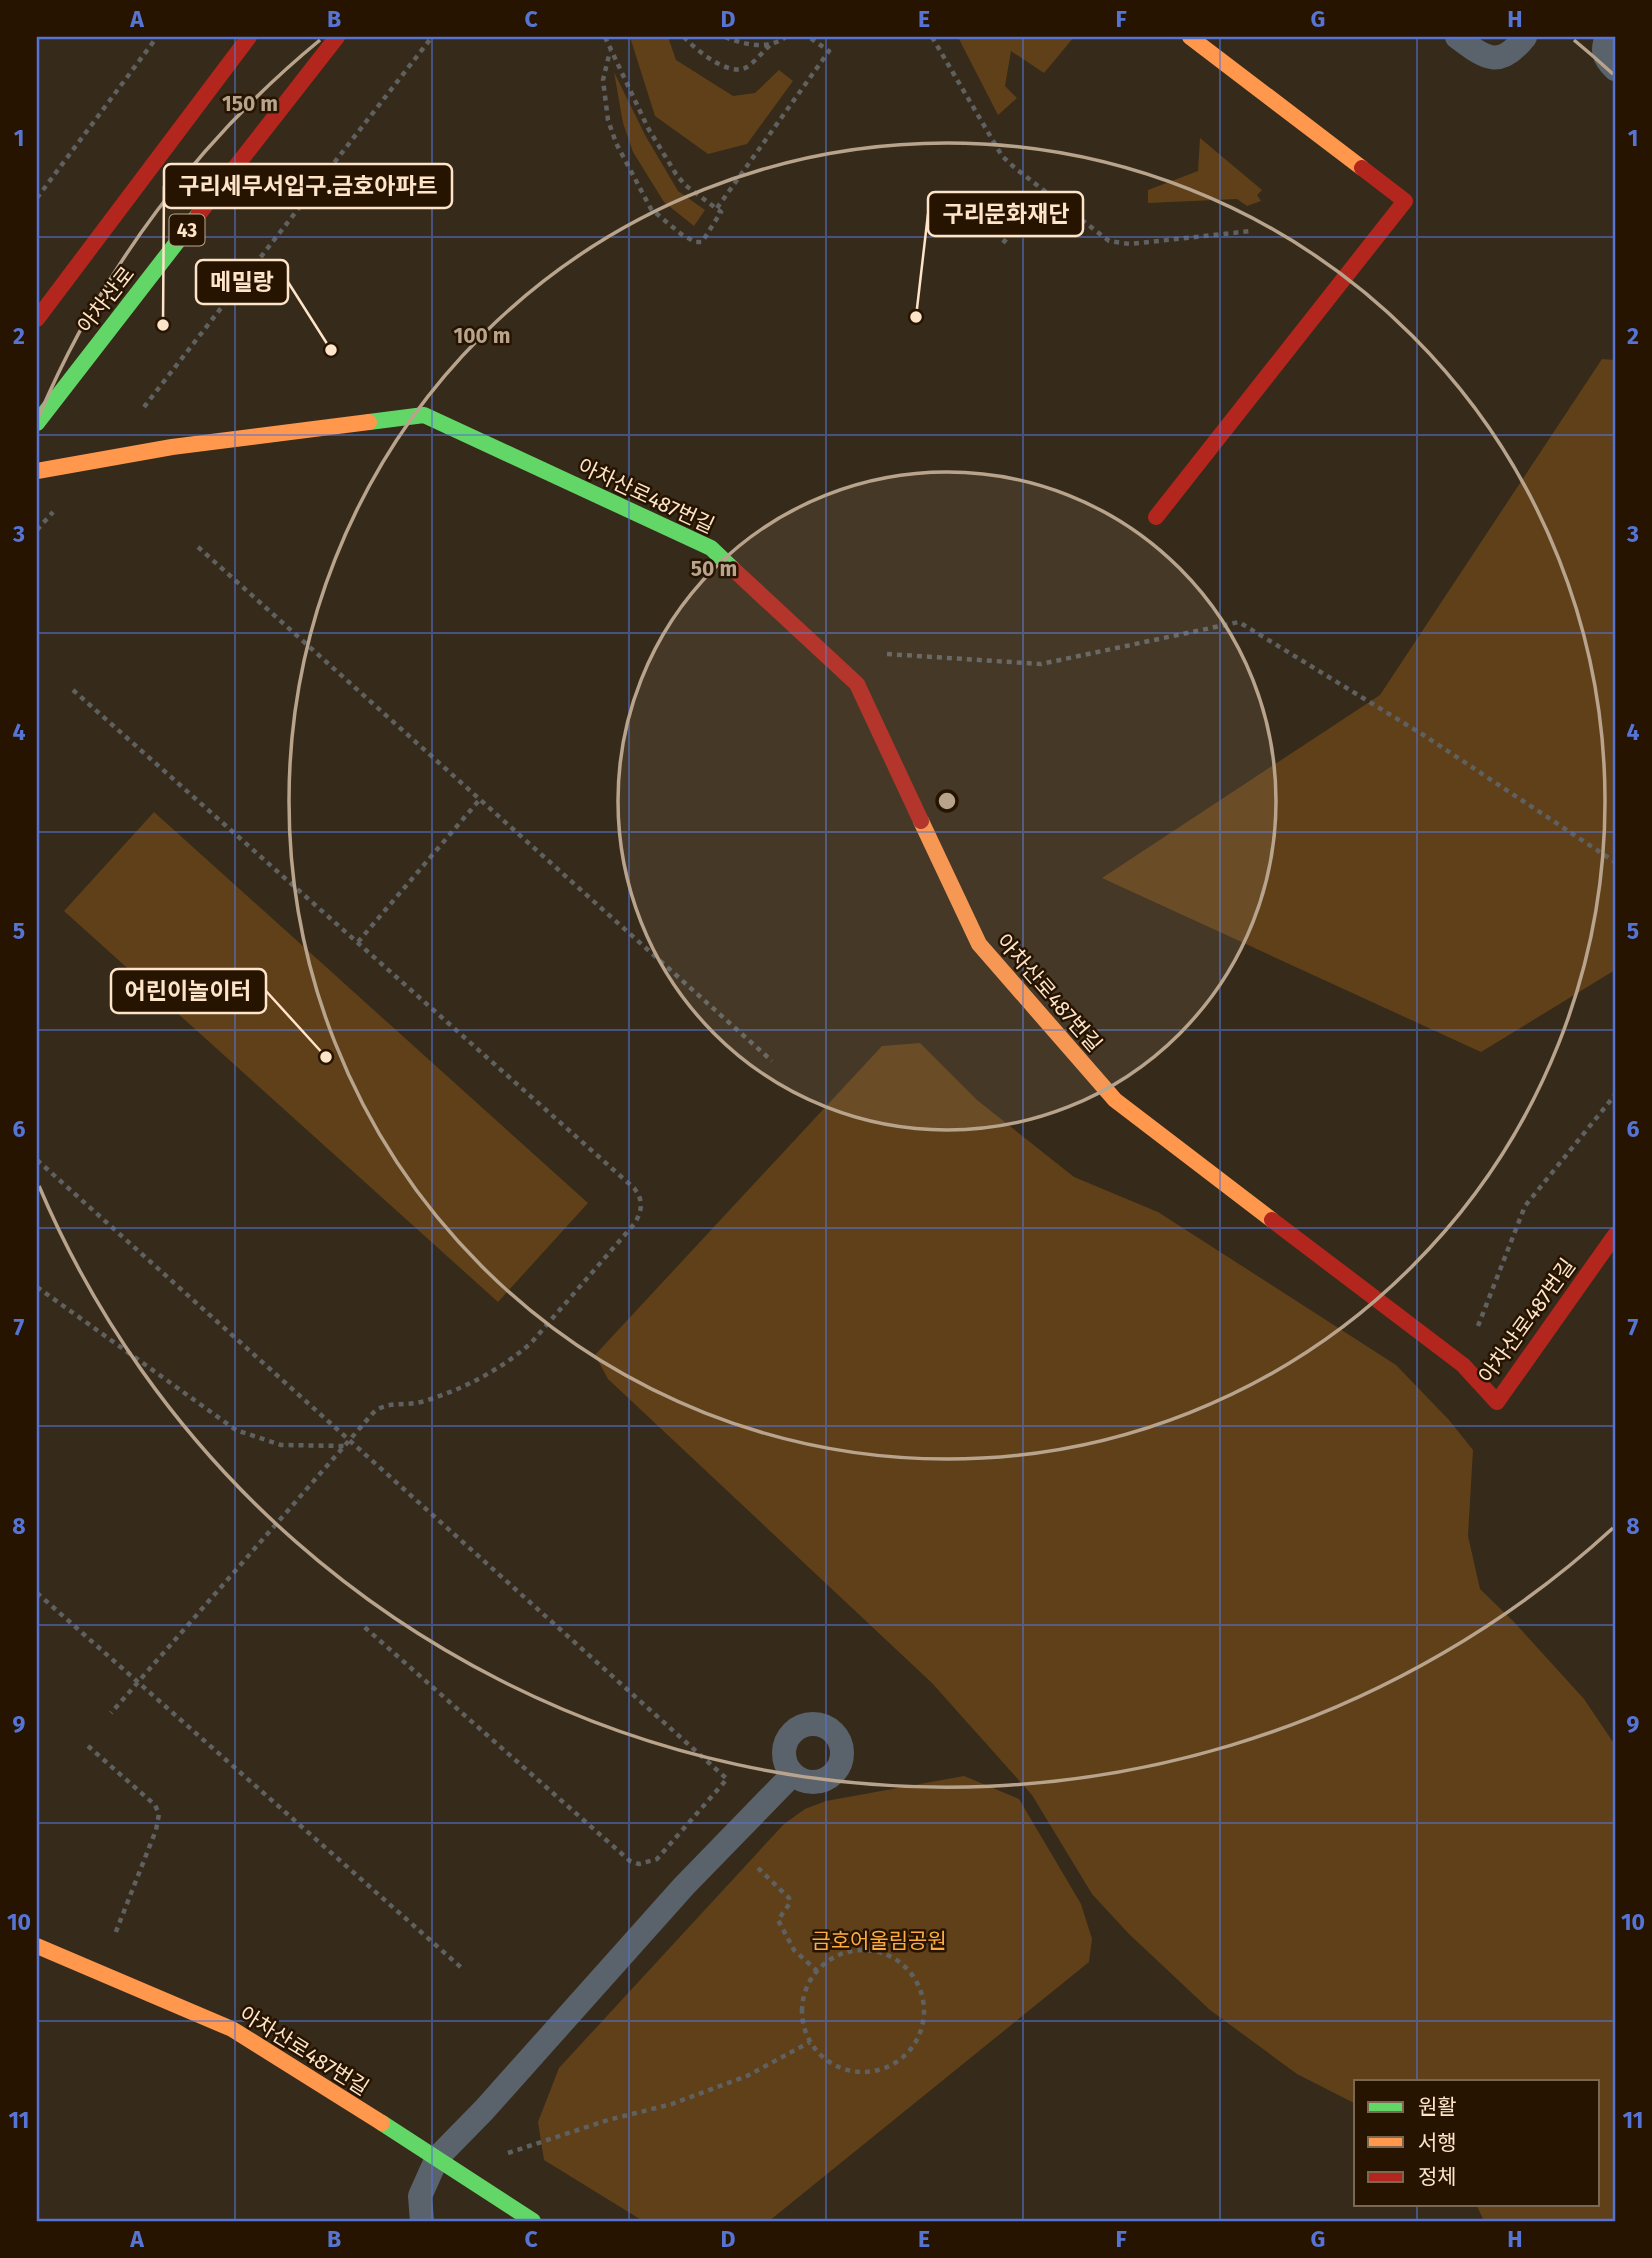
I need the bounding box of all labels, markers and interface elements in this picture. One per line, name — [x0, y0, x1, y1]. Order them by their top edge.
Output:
text: A — [129, 5, 144, 33]
text: B — [327, 5, 341, 33]
text: C — [524, 5, 538, 33]
text: D — [721, 5, 736, 33]
text: E — [918, 5, 930, 33]
text: F — [1115, 5, 1127, 33]
text: G — [1311, 5, 1325, 33]
text: H — [1507, 5, 1523, 33]
text: 150 m — [222, 91, 278, 117]
text: 1 — [14, 124, 24, 152]
text: 1 — [1628, 124, 1638, 152]
callout: 구리세무서입구.금호아파트 — [164, 164, 452, 208]
text: 구리세무서입구.금호아파트 — [178, 172, 438, 200]
callout: 구리문화재단 — [928, 192, 1083, 236]
text: 구리문화재단 — [943, 200, 1069, 228]
road number: 43 — [170, 214, 204, 246]
callout: 메밀랑 — [196, 260, 288, 304]
street label: 아차산로 — [72, 262, 140, 338]
text: 메밀랑 — [210, 268, 274, 296]
text: 2 — [13, 322, 25, 350]
text: 2 — [1627, 322, 1639, 350]
text: 100 m — [453, 323, 511, 349]
street label: 아차산로487번길 — [574, 453, 718, 539]
text: 3 — [12, 520, 25, 548]
text: 3 — [1626, 520, 1639, 548]
text: 50 m — [691, 556, 737, 582]
text: 4 — [13, 718, 26, 746]
text: 4 — [1627, 718, 1640, 746]
centre of rings — [935, 789, 959, 813]
text: 5 — [13, 917, 25, 945]
text: 5 — [1627, 917, 1639, 945]
street label: 아차산로487번길 — [991, 929, 1107, 1057]
callout: 어린이놀이터 — [111, 969, 266, 1013]
text: 어린이놀이터 — [125, 977, 251, 1005]
text: 6 — [13, 1115, 26, 1143]
text: 6 — [1627, 1115, 1640, 1143]
street label: 아차산로487번길 — [1473, 1254, 1581, 1388]
text: 7 — [14, 1313, 25, 1341]
text: 7 — [1628, 1313, 1639, 1341]
text: 8 — [12, 1512, 26, 1540]
text: 8 — [1626, 1512, 1640, 1540]
text: 9 — [13, 1710, 26, 1738]
text: 9 — [1627, 1710, 1640, 1738]
text: 10 — [7, 1908, 31, 1936]
text: 10 — [1621, 1908, 1645, 1936]
park label: 금호어울림공원 — [811, 1928, 947, 1954]
street label: 아차산로487번길 — [234, 2001, 374, 2101]
legend — [1354, 2080, 1600, 2206]
text: 원활 — [1418, 2094, 1457, 2120]
text: 11 — [9, 2106, 29, 2134]
text: 11 — [1623, 2106, 1643, 2134]
text: 서행 — [1418, 2130, 1457, 2156]
text: 정체 — [1418, 2164, 1457, 2190]
text: A — [129, 2225, 144, 2253]
text: B — [327, 2225, 341, 2253]
text: C — [524, 2225, 538, 2253]
text: D — [721, 2225, 736, 2253]
text: E — [918, 2225, 930, 2253]
text: F — [1115, 2225, 1127, 2253]
text: G — [1311, 2225, 1325, 2253]
text: H — [1507, 2225, 1523, 2253]

